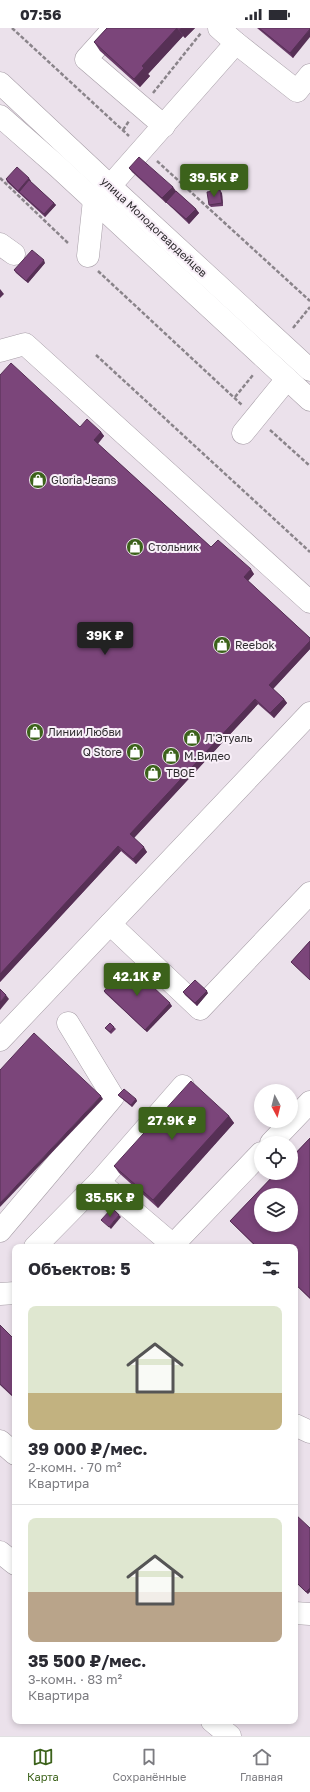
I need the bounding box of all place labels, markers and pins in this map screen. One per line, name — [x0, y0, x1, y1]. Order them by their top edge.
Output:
pin: 39.5K ₽ — [177, 164, 251, 198]
shop icon: Gloria Jeans — [28, 470, 48, 490]
place label: Gloria Jeans — [51, 473, 116, 486]
shop icon: Стольник — [125, 537, 145, 557]
place label: Стольник — [148, 540, 200, 553]
pin: 39K ₽ — [77, 622, 133, 656]
shop icon: Reebok — [212, 635, 232, 655]
place label: Reebok — [235, 638, 275, 651]
shop icon: Линии Любви — [25, 722, 45, 742]
place label: Линии Любви — [48, 725, 121, 738]
shop icon: Л'Этуаль — [182, 728, 202, 748]
place label: Л'Этуаль — [205, 731, 253, 744]
shop icon: Q Store — [125, 742, 145, 762]
place label: Q Store — [83, 745, 122, 758]
shop icon: М.Видео — [161, 746, 181, 766]
place label: М.Видео — [184, 749, 231, 762]
shop icon: ТВОЕ — [143, 763, 163, 783]
place label: ТВОЕ — [166, 766, 195, 779]
pin: 42.1K ₽ — [100, 963, 174, 997]
pin: 27.9K ₽ — [135, 1107, 209, 1141]
pin: 35.5K ₽ — [73, 1184, 147, 1218]

